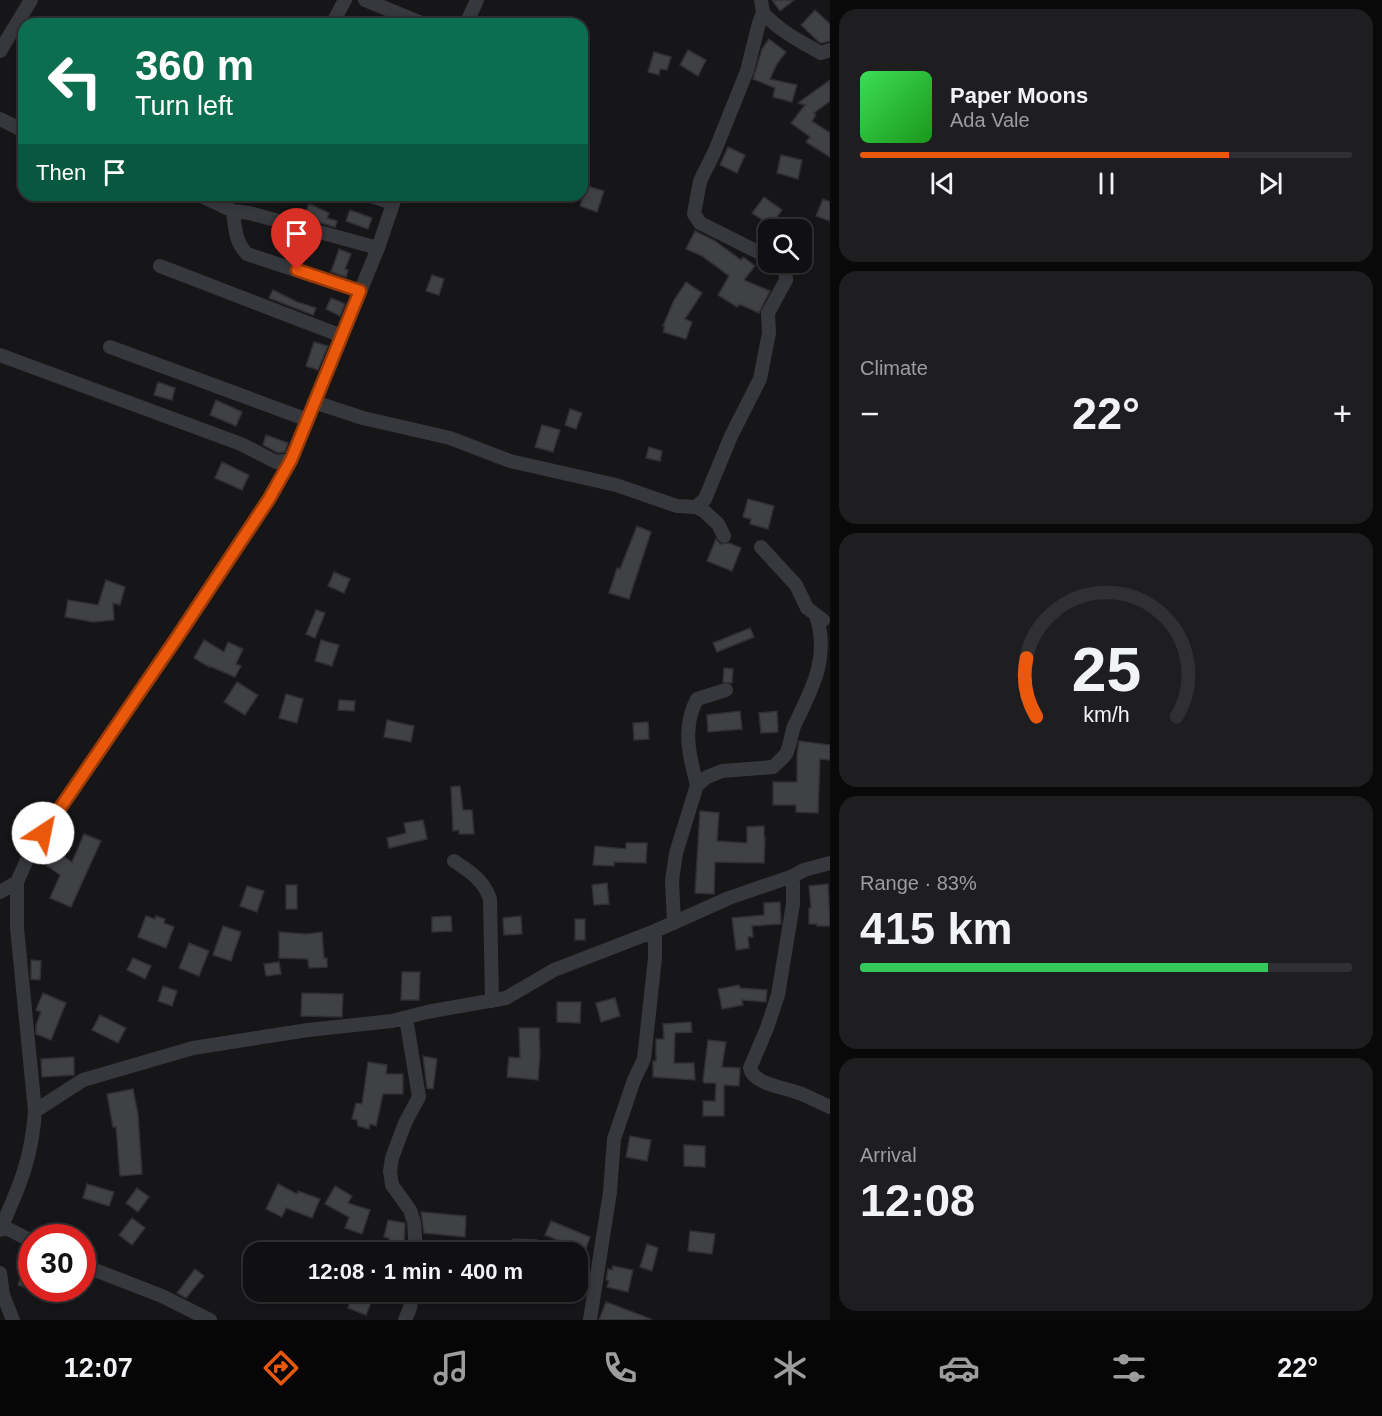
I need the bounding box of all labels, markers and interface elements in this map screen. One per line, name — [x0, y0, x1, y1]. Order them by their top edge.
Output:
icon: left — [36, 42, 114, 120]
text: 360 m — [135, 42, 254, 89]
text: Paper Moons — [950, 83, 1088, 108]
text: Turn left — [135, 91, 233, 121]
text: Ada Vale — [950, 109, 1030, 131]
icon: arrive — [98, 156, 131, 189]
text: Then — [36, 160, 86, 185]
icon: previous — [926, 167, 959, 200]
icon: pause — [1090, 167, 1123, 200]
icon: next — [1254, 167, 1287, 200]
pin — [271, 208, 322, 270]
icon: arrive — [280, 217, 313, 250]
map controls — [758, 219, 812, 273]
button: search — [758, 219, 812, 273]
text: Climate — [860, 357, 928, 379]
text: 22° — [1072, 388, 1140, 439]
text: − — [860, 395, 879, 432]
text: + — [1333, 395, 1352, 432]
text: 25 — [1071, 635, 1141, 704]
text: km/h — [1083, 703, 1129, 727]
position arrow — [11, 801, 75, 865]
text: Range · 83% — [860, 872, 977, 894]
text: 415 km — [860, 903, 1013, 954]
text: Arrival — [860, 1144, 917, 1166]
text: 12:08 — [860, 1175, 975, 1226]
speed limit sign: 30 — [18, 1224, 96, 1302]
text: 12:08 · 1 min · 400 m — [308, 1259, 523, 1284]
icon: directions — [260, 1347, 302, 1389]
icon: music — [430, 1347, 472, 1389]
icon: phone — [599, 1347, 641, 1389]
icon: climate — [769, 1347, 811, 1389]
icon: car — [938, 1347, 980, 1389]
icon: filters — [1108, 1347, 1150, 1389]
text: 12:07 — [64, 1353, 133, 1383]
text: 22° — [1277, 1353, 1318, 1383]

